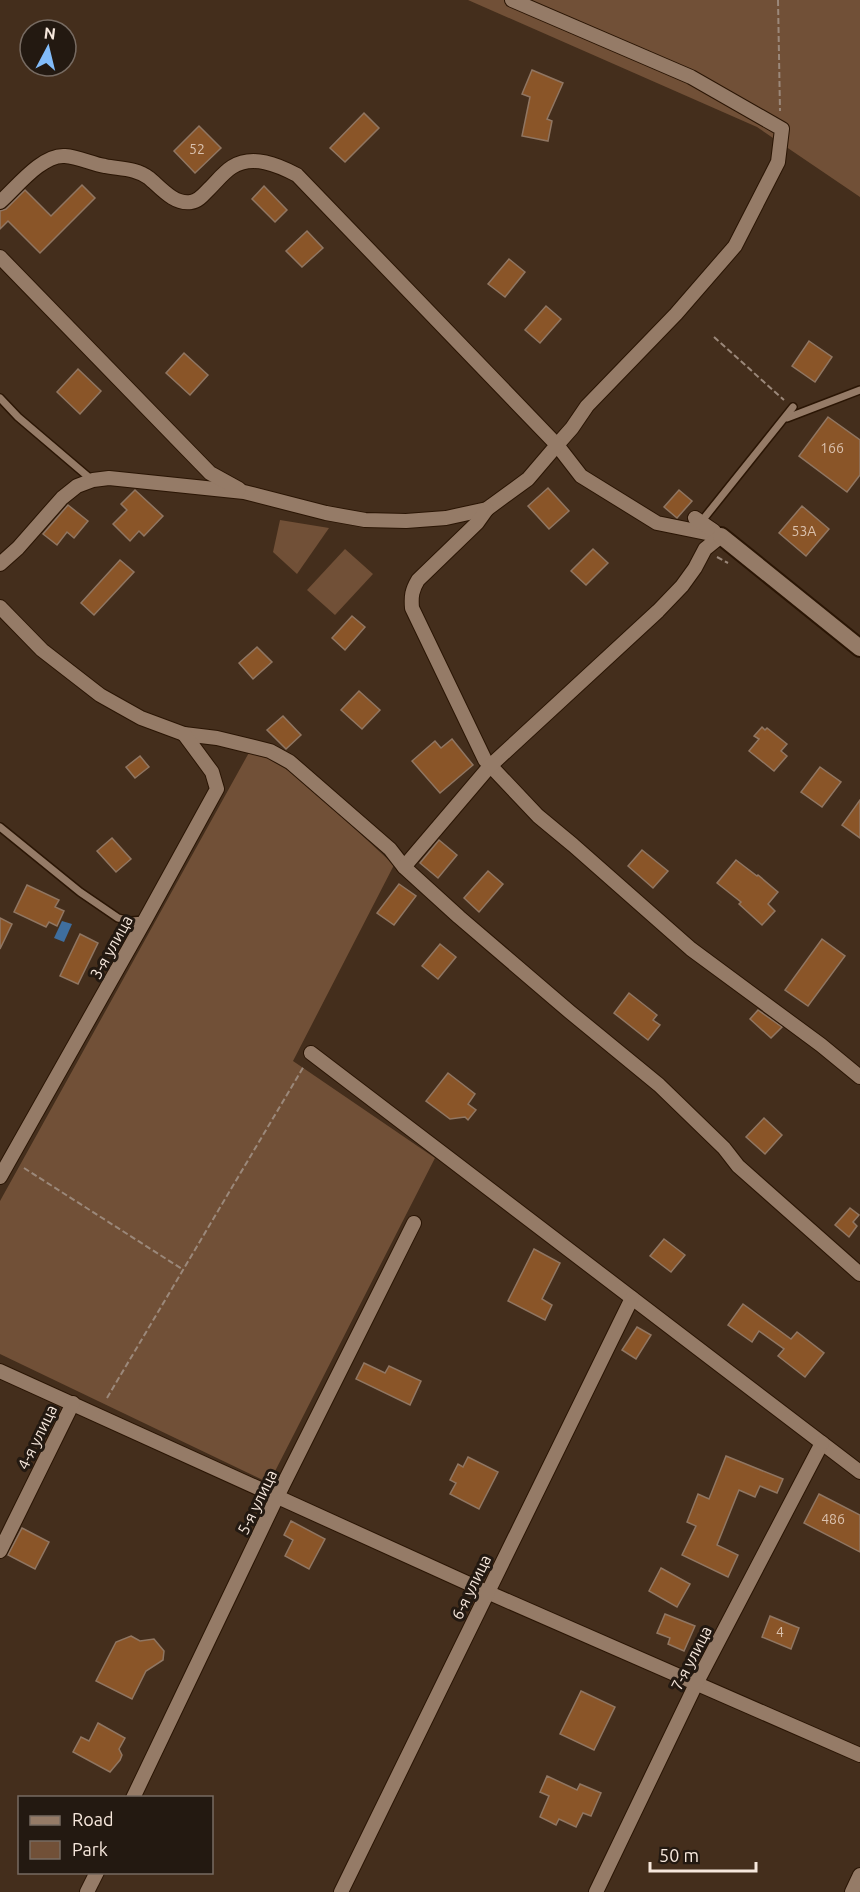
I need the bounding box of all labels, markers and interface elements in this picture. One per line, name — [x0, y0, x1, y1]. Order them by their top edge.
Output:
north arrow — [18, 18, 78, 78]
text: N — [43, 23, 57, 43]
house number: 52 — [189, 141, 205, 157]
house number: 166 — [820, 440, 844, 456]
house number: 53А — [792, 523, 816, 539]
street label: 3-я улица — [86, 912, 136, 982]
street label: 4-я улица — [14, 1402, 60, 1472]
street label: 5-я улица — [234, 1467, 280, 1537]
house number: 486 — [821, 1511, 845, 1527]
street label: 6-я улица — [448, 1552, 494, 1622]
street label: 7-я улица — [667, 1623, 715, 1693]
house number: 4 — [776, 1624, 784, 1640]
legend — [18, 1796, 213, 1874]
text: Road — [72, 1809, 114, 1829]
scale bar — [650, 1835, 756, 1873]
text: Park — [72, 1839, 108, 1859]
text: 50 m — [659, 1845, 699, 1865]

